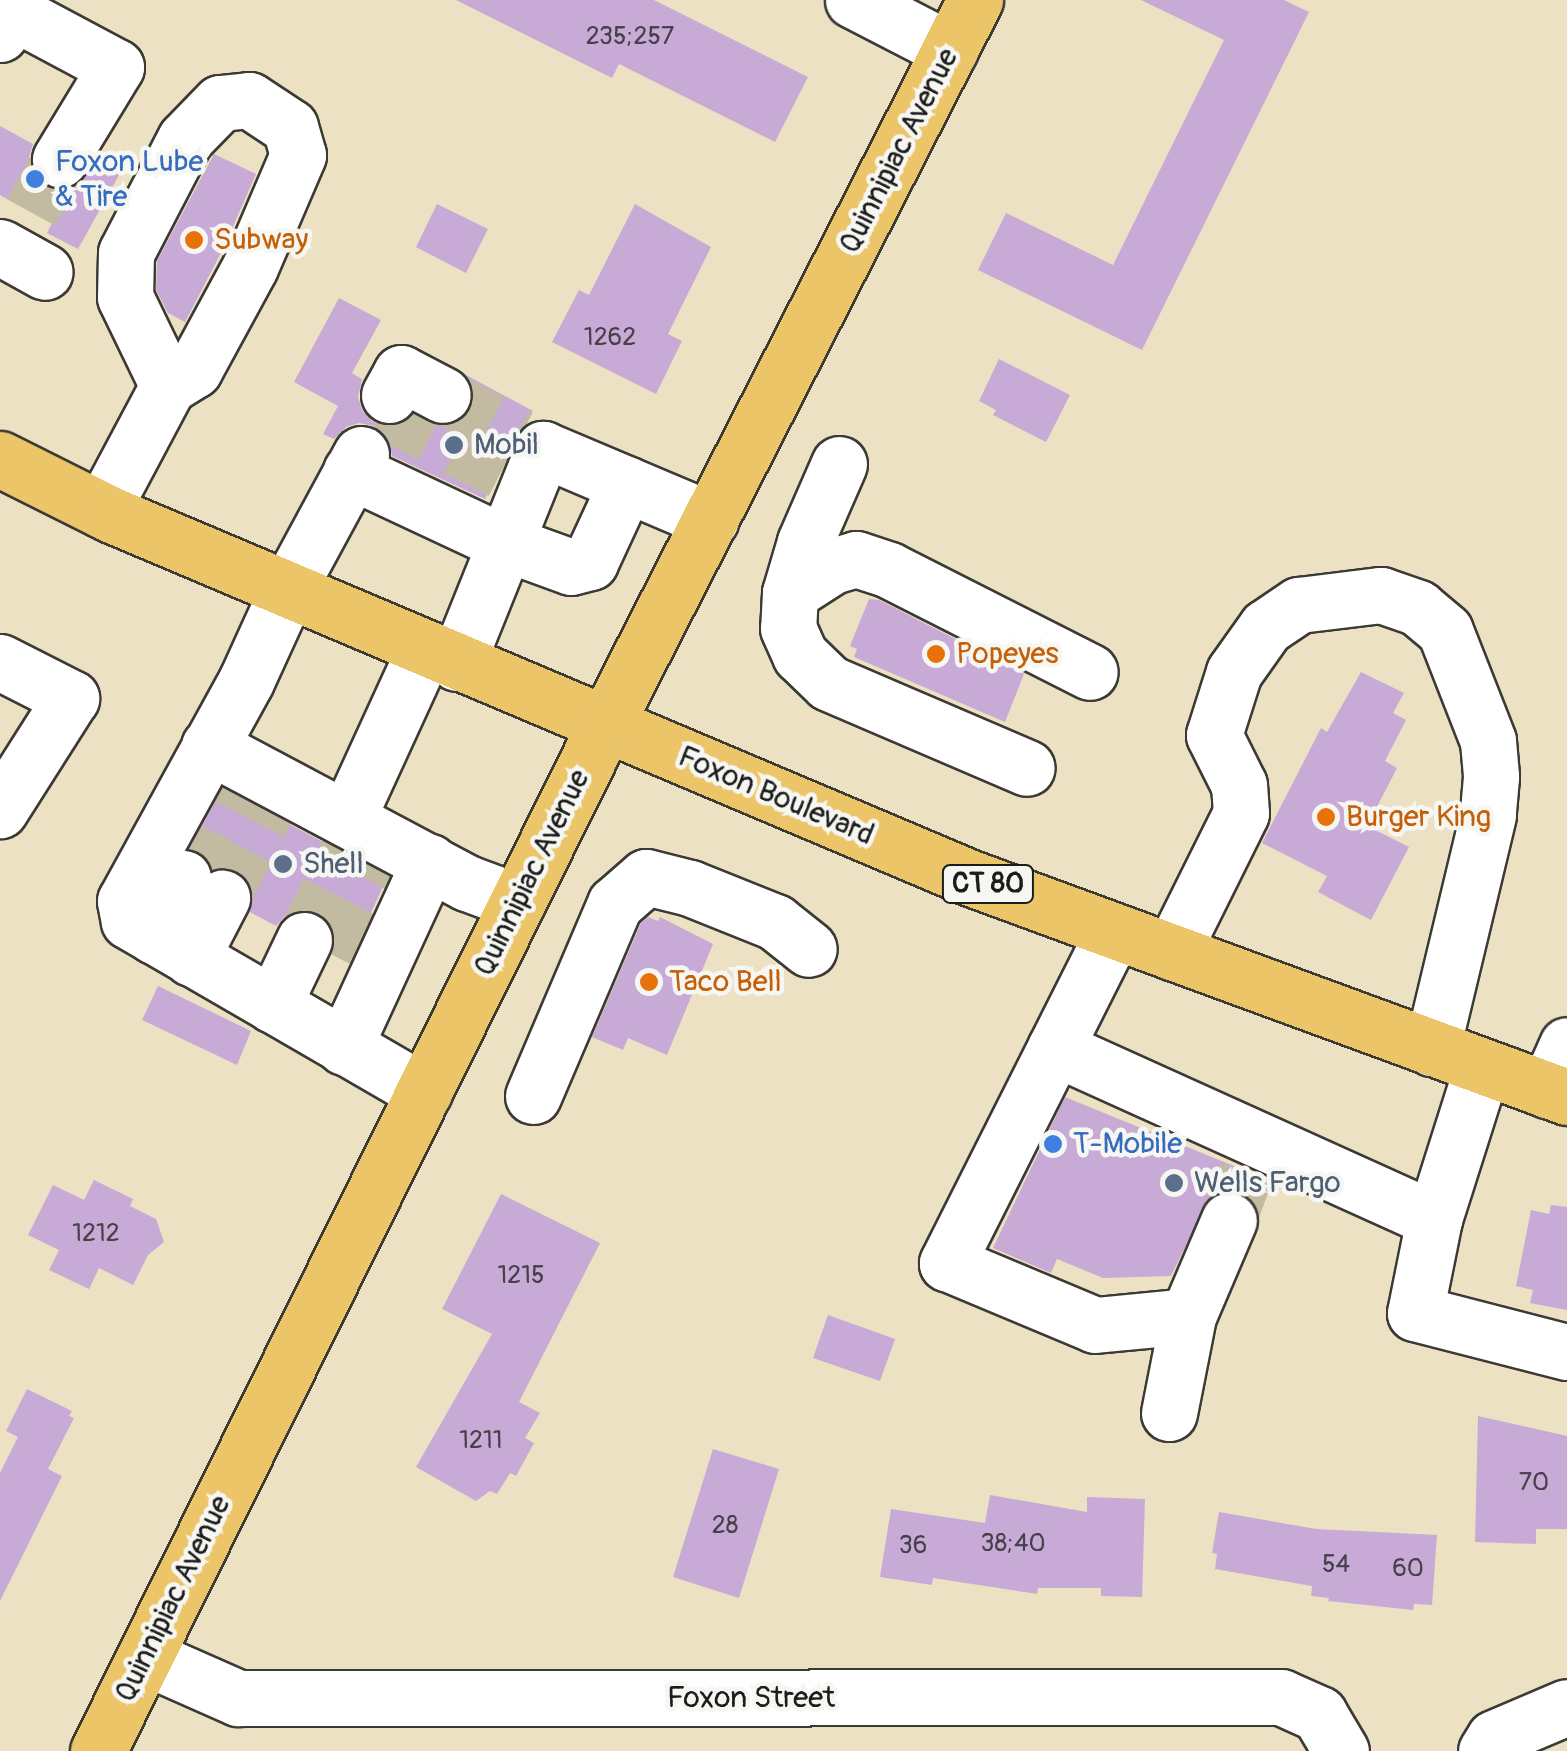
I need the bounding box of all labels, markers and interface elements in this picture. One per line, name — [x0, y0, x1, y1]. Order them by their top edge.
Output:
house number: 235;257 — [586, 22, 674, 52]
street label: Quinnipiac Avenue — [832, 43, 966, 259]
place label: Foxon Lube & Tire — [55, 144, 203, 214]
marker: Foxon Lube & Tire — [24, 168, 46, 190]
place label: Subway — [214, 222, 308, 258]
marker: Subway — [183, 229, 205, 251]
house number: 1262 — [584, 323, 636, 353]
place label: Mobil — [474, 427, 539, 463]
marker: Mobil — [443, 434, 465, 456]
place label: Popeyes — [956, 636, 1059, 672]
marker: Popeyes — [925, 643, 947, 665]
street label: Foxon Boulevard — [673, 739, 879, 853]
street label: Quinnipiac Avenue — [466, 764, 598, 982]
place label: Burger King — [1346, 799, 1491, 835]
marker: Burger King — [1315, 806, 1337, 828]
place label: Shell — [303, 846, 364, 882]
marker: Shell — [272, 853, 294, 875]
road number: CT 80 — [940, 861, 1036, 907]
place label: Taco Bell — [669, 964, 782, 1000]
marker: Taco Bell — [638, 971, 660, 993]
place label: T-Mobile — [1073, 1126, 1182, 1162]
marker: T-Mobile — [1042, 1133, 1064, 1155]
place label: Wells Fargo — [1194, 1165, 1341, 1201]
marker: Wells Fargo — [1163, 1172, 1185, 1194]
house number: 1212 — [72, 1219, 120, 1249]
house number: 1215 — [497, 1261, 545, 1291]
house number: 1211 — [459, 1426, 503, 1456]
house number: 70 — [1519, 1468, 1549, 1498]
street label: Quinnipiac Avenue — [107, 1490, 239, 1708]
house number: 28 — [712, 1511, 738, 1541]
house number: 38;40 — [980, 1529, 1046, 1559]
house number: 36 — [899, 1531, 927, 1561]
house number: 54 — [1322, 1550, 1350, 1580]
house number: 60 — [1392, 1554, 1424, 1584]
street label: Foxon Street — [667, 1680, 835, 1716]

